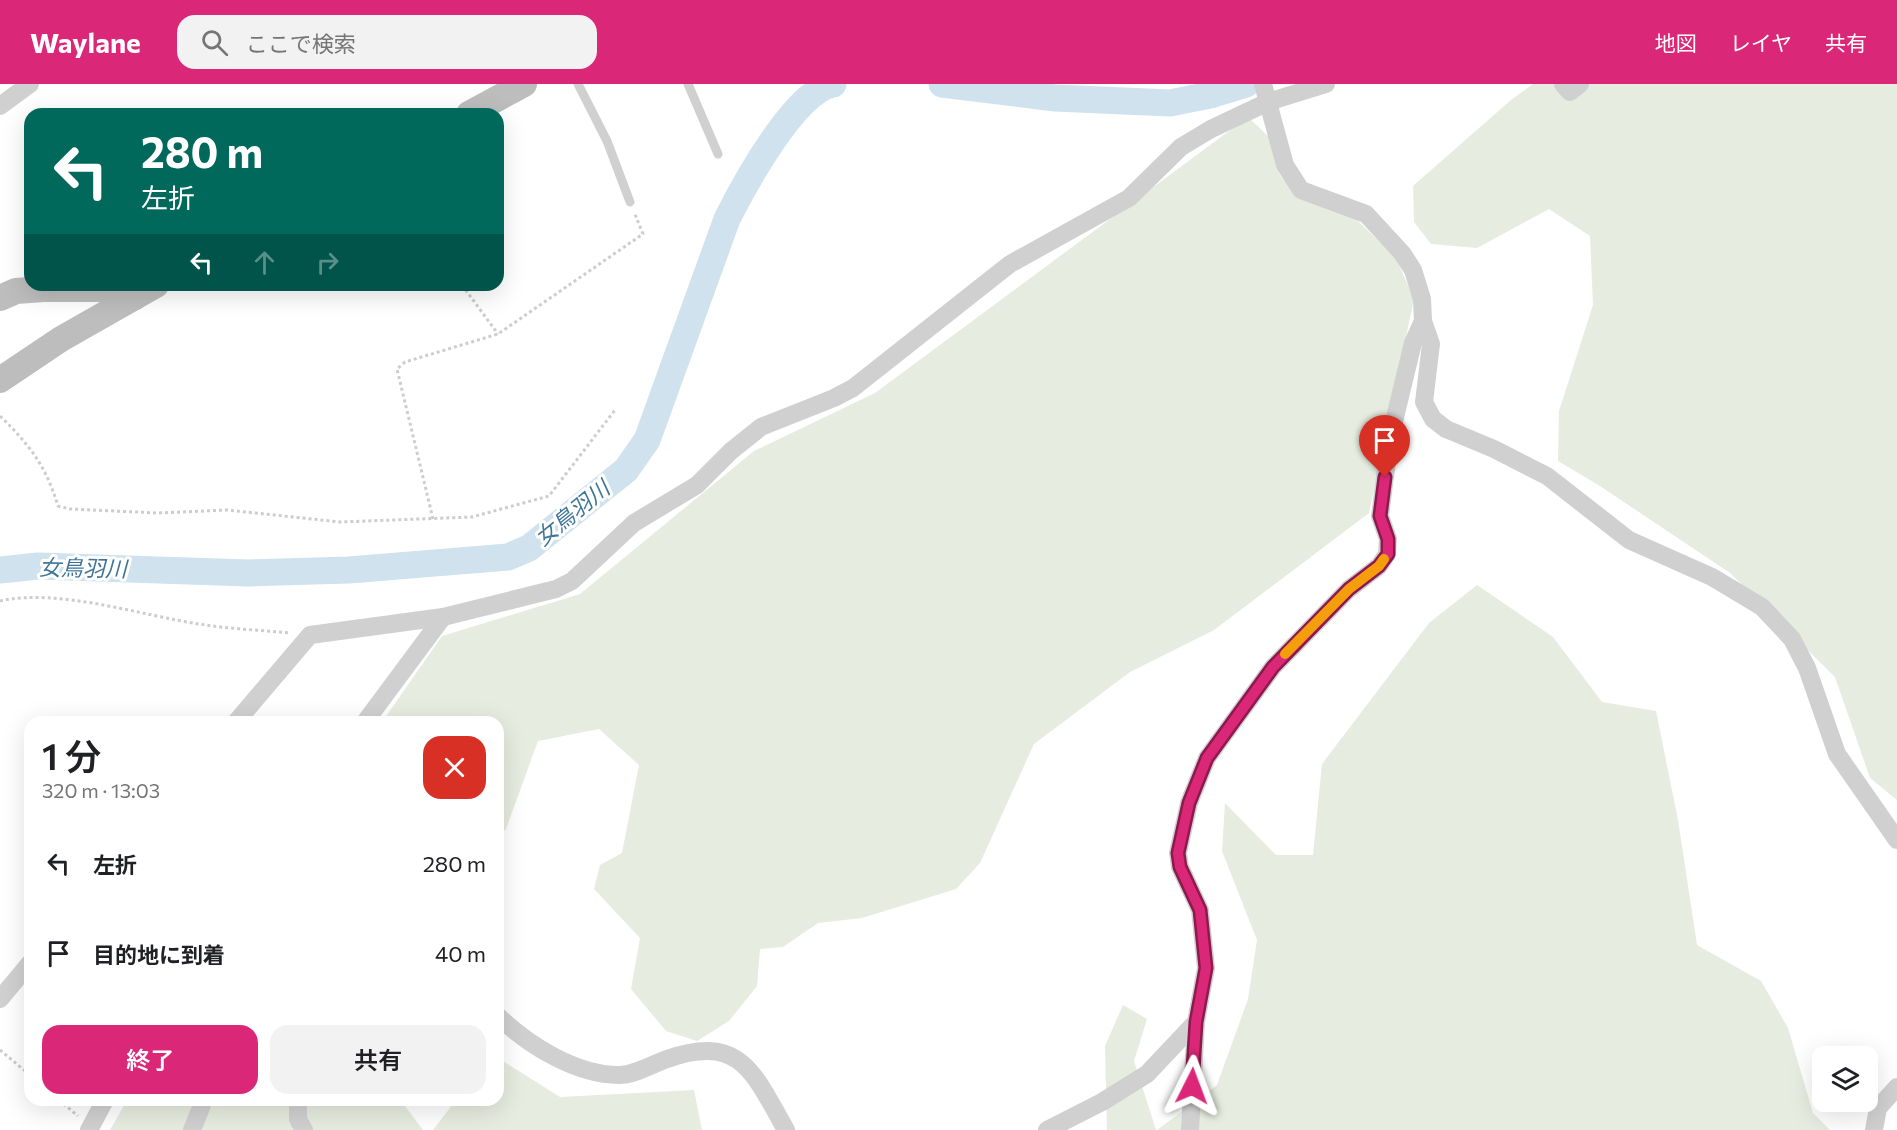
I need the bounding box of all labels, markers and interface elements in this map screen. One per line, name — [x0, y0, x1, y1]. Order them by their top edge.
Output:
search box — [177, 15, 597, 69]
text: Waylane — [30, 25, 141, 59]
icon: search — [198, 26, 231, 59]
text: ここで検索 — [246, 30, 356, 57]
text: 地図 — [1655, 30, 1697, 55]
text: レイヤ — [1730, 30, 1792, 55]
text: 共有 — [1825, 30, 1867, 55]
text: 280 m — [141, 125, 263, 177]
icon: left — [42, 132, 120, 210]
text: 左折 — [141, 181, 195, 214]
icon: left — [185, 246, 218, 279]
icon: ahead — [248, 246, 281, 279]
icon: right — [311, 246, 344, 279]
pin — [1359, 415, 1410, 477]
icon: arrive — [1368, 424, 1401, 457]
water label: 女鳥羽川 — [529, 473, 616, 551]
water label: 女鳥羽川 — [39, 553, 129, 582]
text: 1 分 — [42, 733, 101, 777]
button: close — [423, 736, 486, 799]
text: 320 m · 13:03 — [42, 778, 160, 802]
icon: left — [42, 847, 75, 880]
text: 280 m — [423, 850, 486, 877]
text: 左折 — [93, 851, 137, 878]
icon: arrive — [42, 937, 75, 970]
text: 40 m — [435, 940, 486, 967]
text: 目的地に到着 — [93, 941, 225, 968]
button: 終了 — [42, 1025, 258, 1094]
button: 共有 — [270, 1025, 486, 1094]
map controls — [1812, 1046, 1878, 1112]
button: layers — [1812, 1046, 1878, 1112]
position arrow — [1160, 1054, 1224, 1118]

